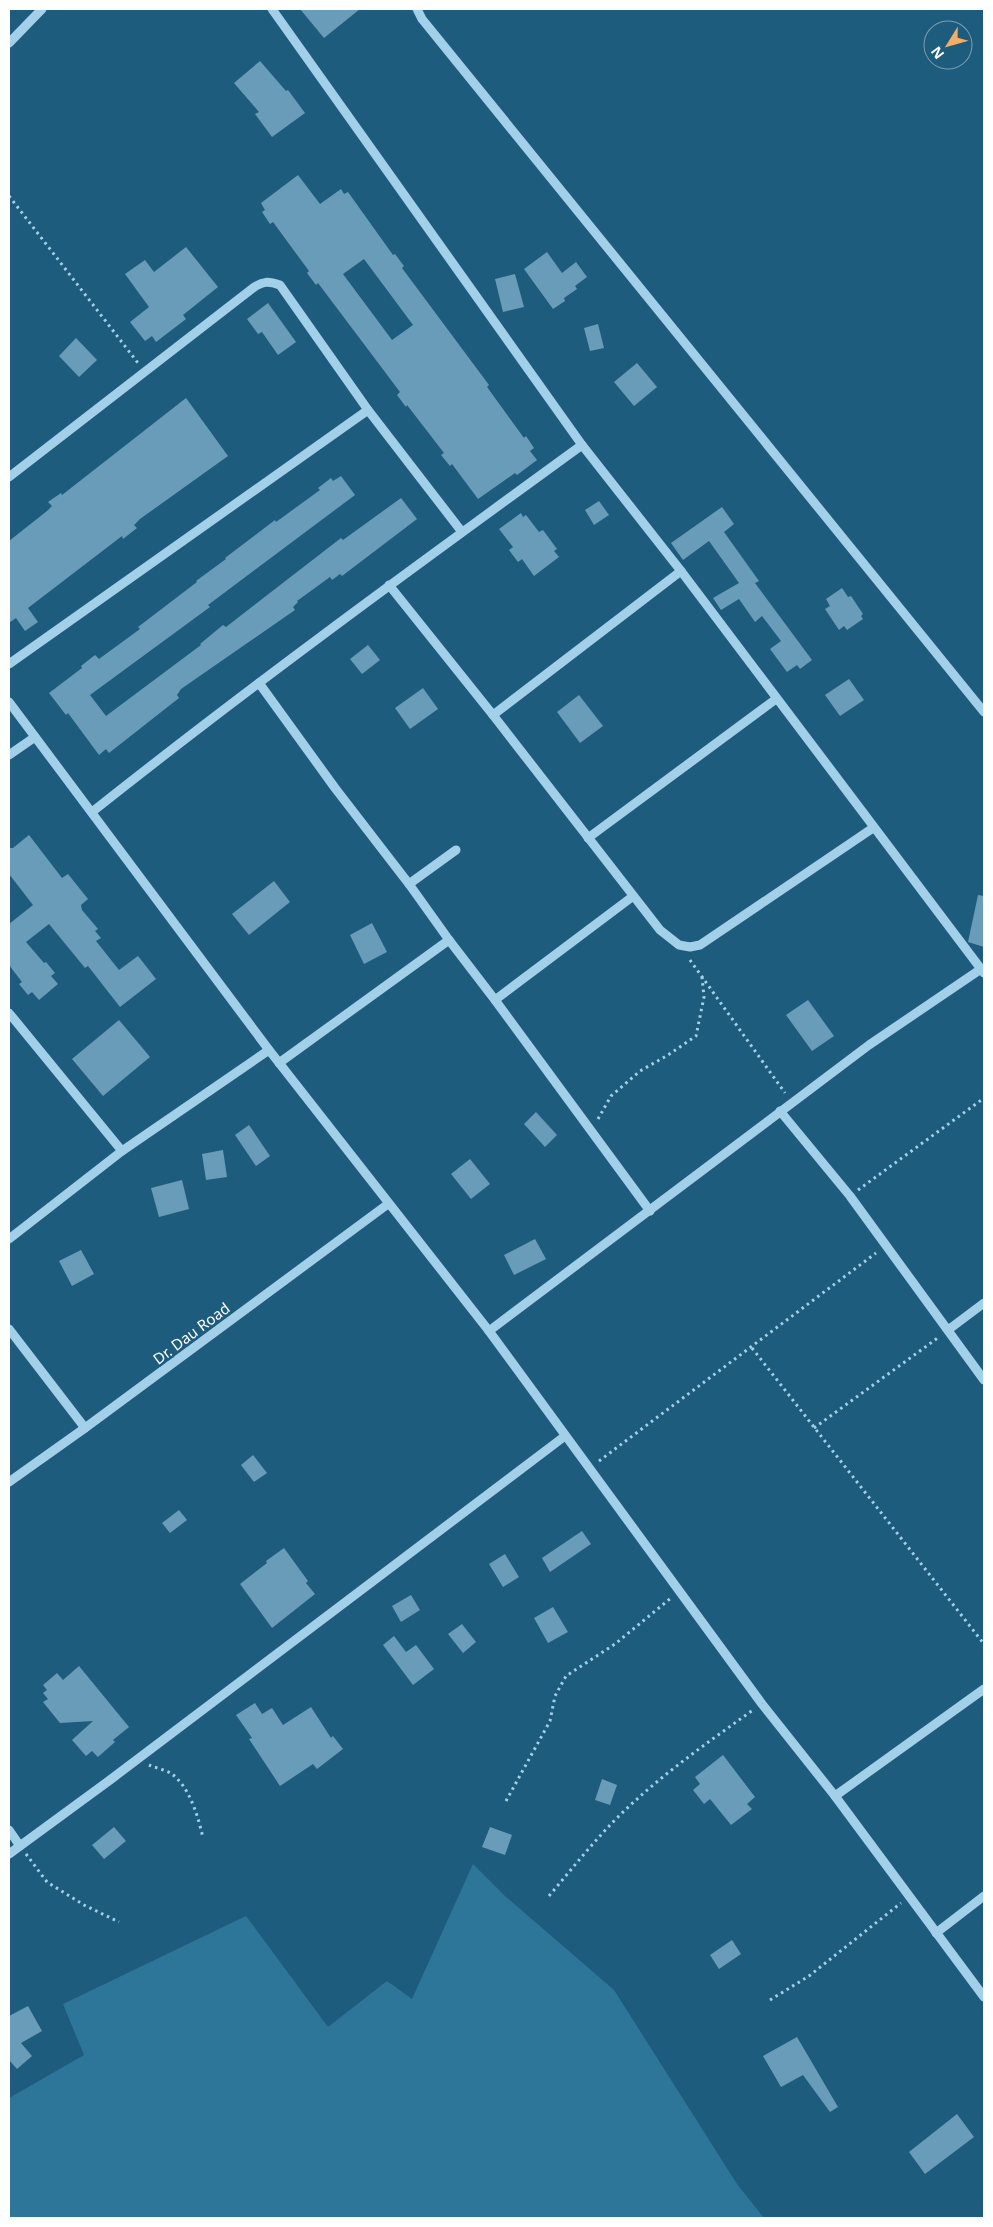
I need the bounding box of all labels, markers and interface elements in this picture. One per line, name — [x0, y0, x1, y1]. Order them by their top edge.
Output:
north arrow — [923, 20, 973, 70]
text: N — [926, 43, 948, 63]
street label: Dr. Dau Road — [149, 1298, 233, 1368]

